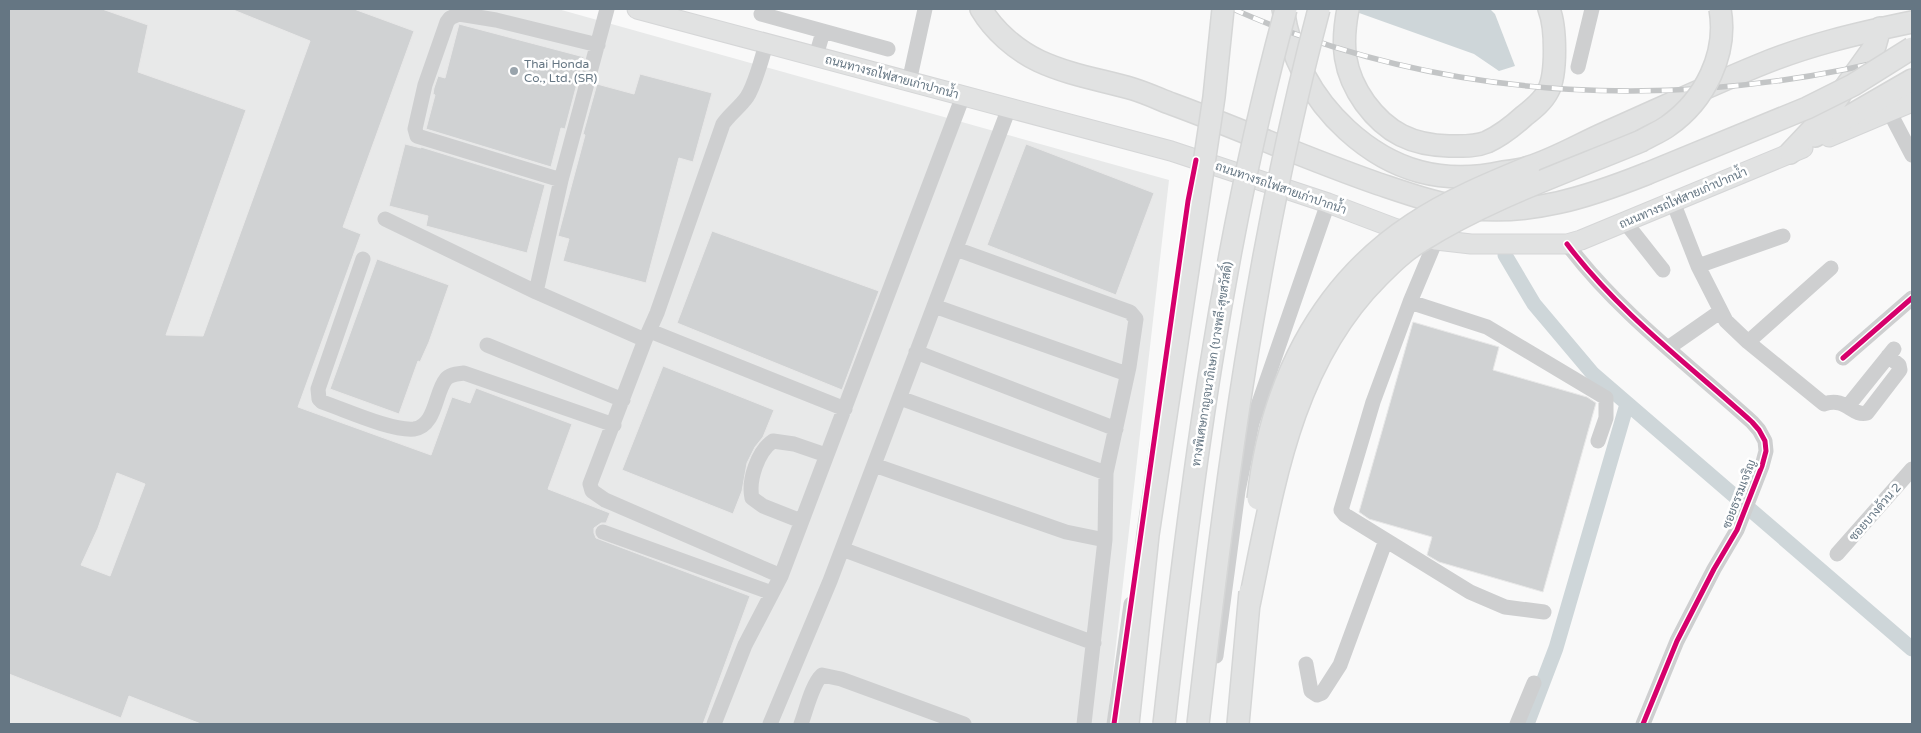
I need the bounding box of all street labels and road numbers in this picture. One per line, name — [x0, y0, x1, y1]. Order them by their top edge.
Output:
street label: ถนนทางรถไฟสายเก่าปากน้ำ — [824, 49, 961, 102]
street label: ถนนทางรถไฟสายเก่าปากน้ำ — [1214, 155, 1350, 217]
street label: ถนนทางรถไฟสายเก่าปากน้ำ — [1615, 161, 1749, 231]
street label: ทางพิเศษกาญจนาภิเษก (บางพลี-สุขสวัสดิ์) — [1184, 260, 1237, 468]
street label: ซอยธรรมเจริญ — [1719, 457, 1759, 531]
street label: ซอยบางด้วน 2 — [1846, 480, 1904, 544]

